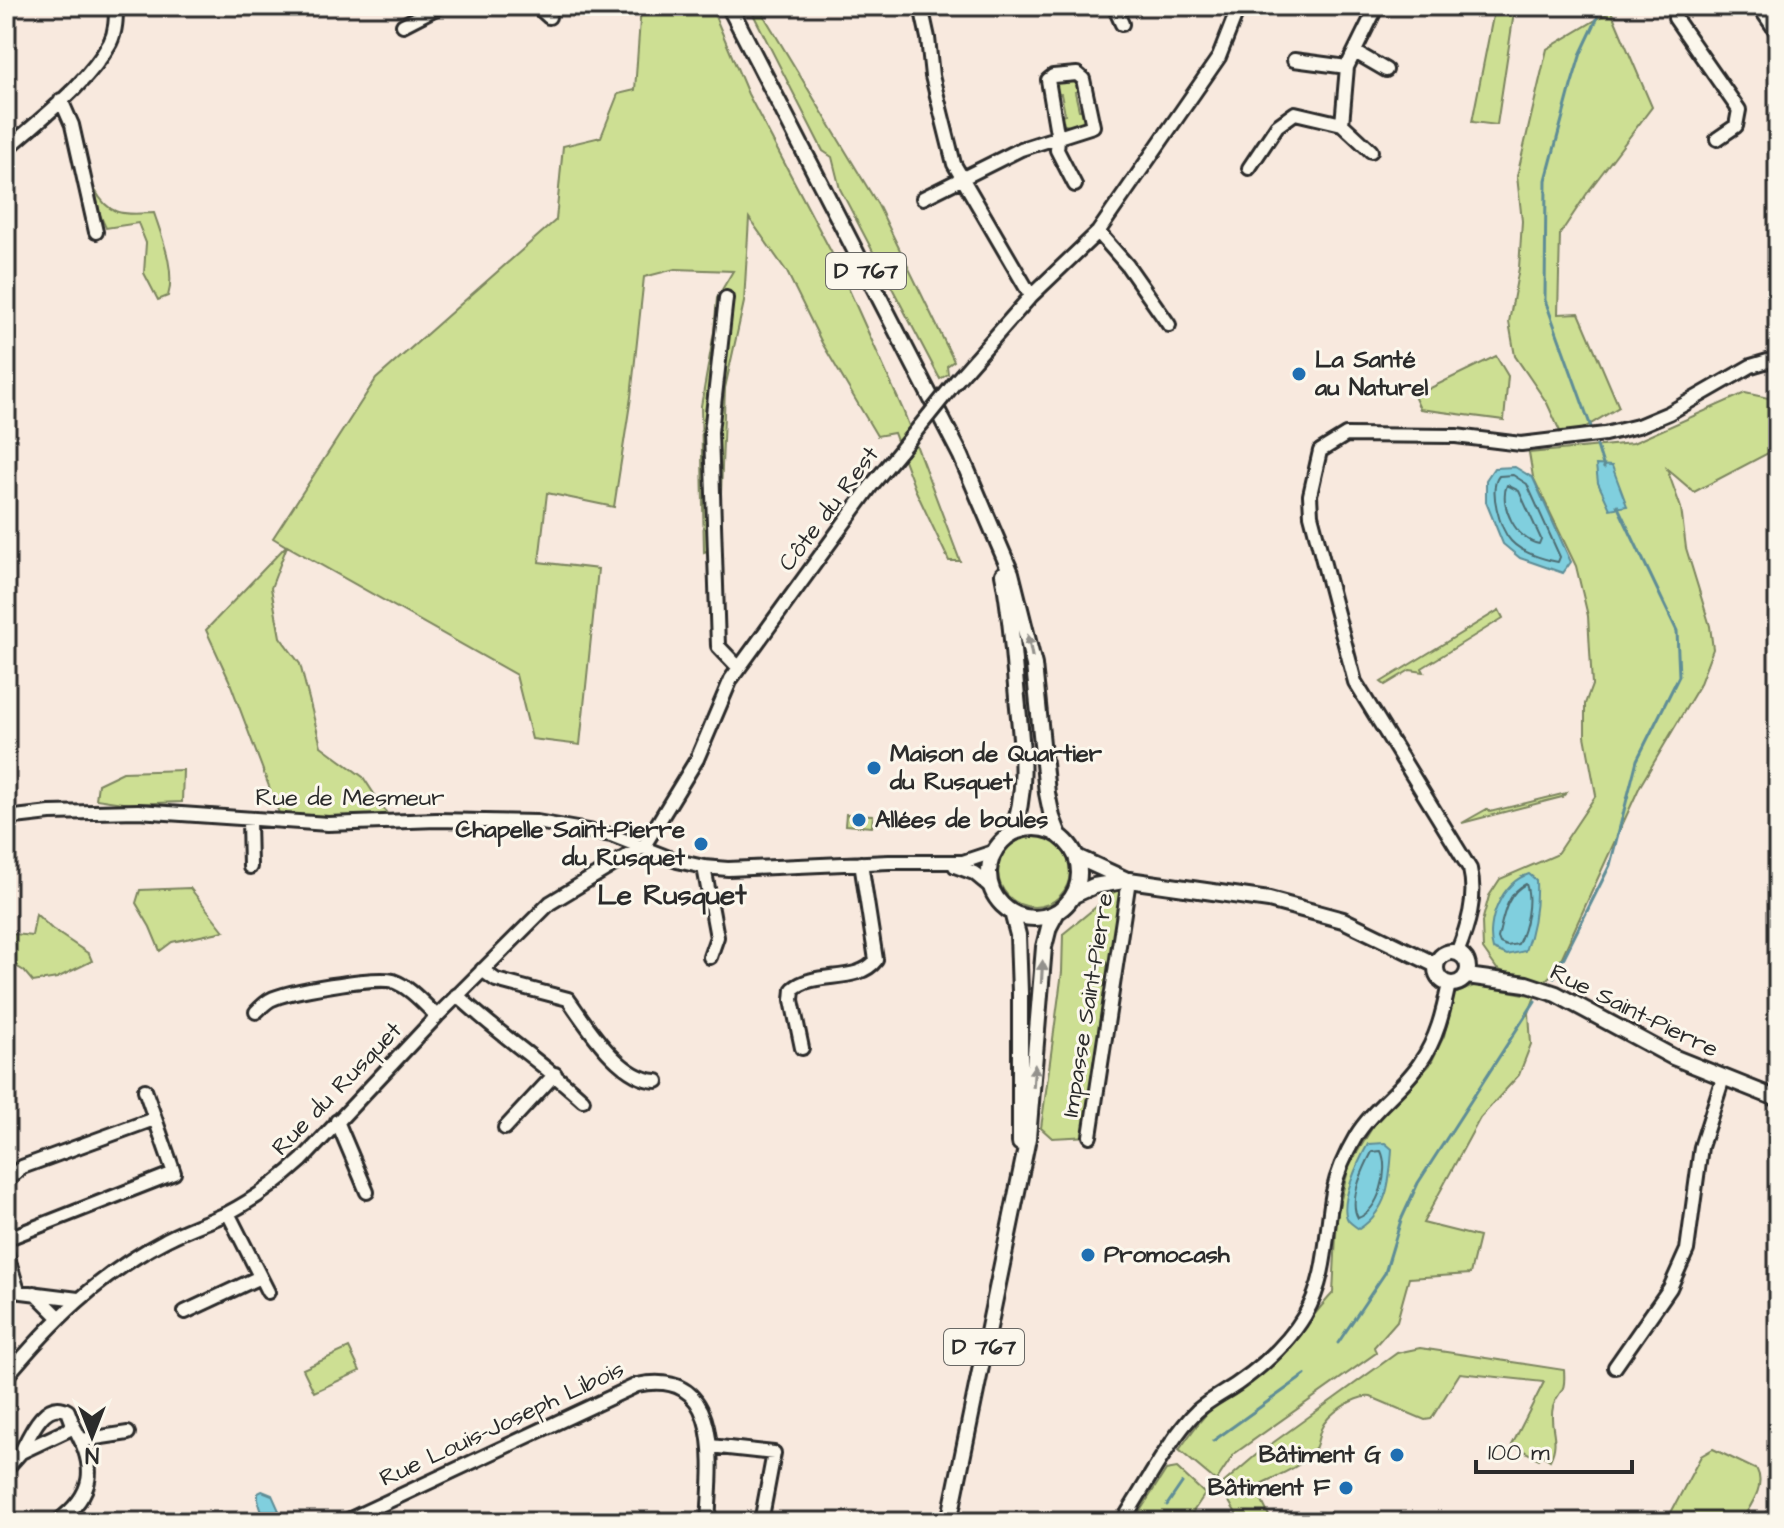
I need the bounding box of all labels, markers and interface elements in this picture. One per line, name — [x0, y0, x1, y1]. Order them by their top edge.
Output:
road number: D 767 — [826, 253, 906, 289]
place label: La Santé au Naturel — [1314, 343, 1428, 405]
marker: La Santé au Naturel — [1290, 365, 1308, 383]
street label: Côte du Rest — [771, 439, 888, 579]
one-way arrow — [1024, 633, 1036, 658]
place label: Maison de Quartier du Rusquet — [889, 737, 1103, 799]
marker: Maison de Quartier du Rusquet — [865, 759, 883, 777]
street label: Rue de Mesmeur — [256, 781, 444, 815]
place label: Allées de boules — [875, 803, 1048, 837]
marker: Allées de boules — [850, 811, 868, 829]
place label: Chapelle Saint-Pierre du Rusquet — [456, 813, 685, 875]
marker: Chapelle Saint-Pierre du Rusquet — [692, 835, 710, 853]
district label: Le Rusquet — [597, 876, 747, 915]
street label: Impasse Saint-Pierre — [1054, 891, 1122, 1119]
street label: Rue Saint-Pierre — [1544, 955, 1724, 1067]
one-way arrow — [1036, 959, 1049, 984]
street label: Rue du Rusquet — [264, 1014, 410, 1164]
one-way arrow — [1028, 1063, 1041, 1088]
place label: Promocash — [1104, 1238, 1231, 1272]
marker: Promocash — [1079, 1246, 1097, 1264]
road number: D 767 — [944, 1329, 1024, 1365]
street label: Rue Louis-Joseph Libois — [374, 1352, 630, 1496]
north arrow — [52, 1396, 132, 1476]
scale bar — [1476, 1424, 1632, 1474]
text: 100 m — [1488, 1436, 1550, 1470]
place label: Bâtiment G — [1259, 1438, 1381, 1472]
text: N — [85, 1439, 99, 1470]
marker: Bâtiment G — [1388, 1446, 1406, 1464]
place label: Bâtiment F — [1208, 1471, 1330, 1505]
marker: Bâtiment F — [1337, 1479, 1355, 1497]

